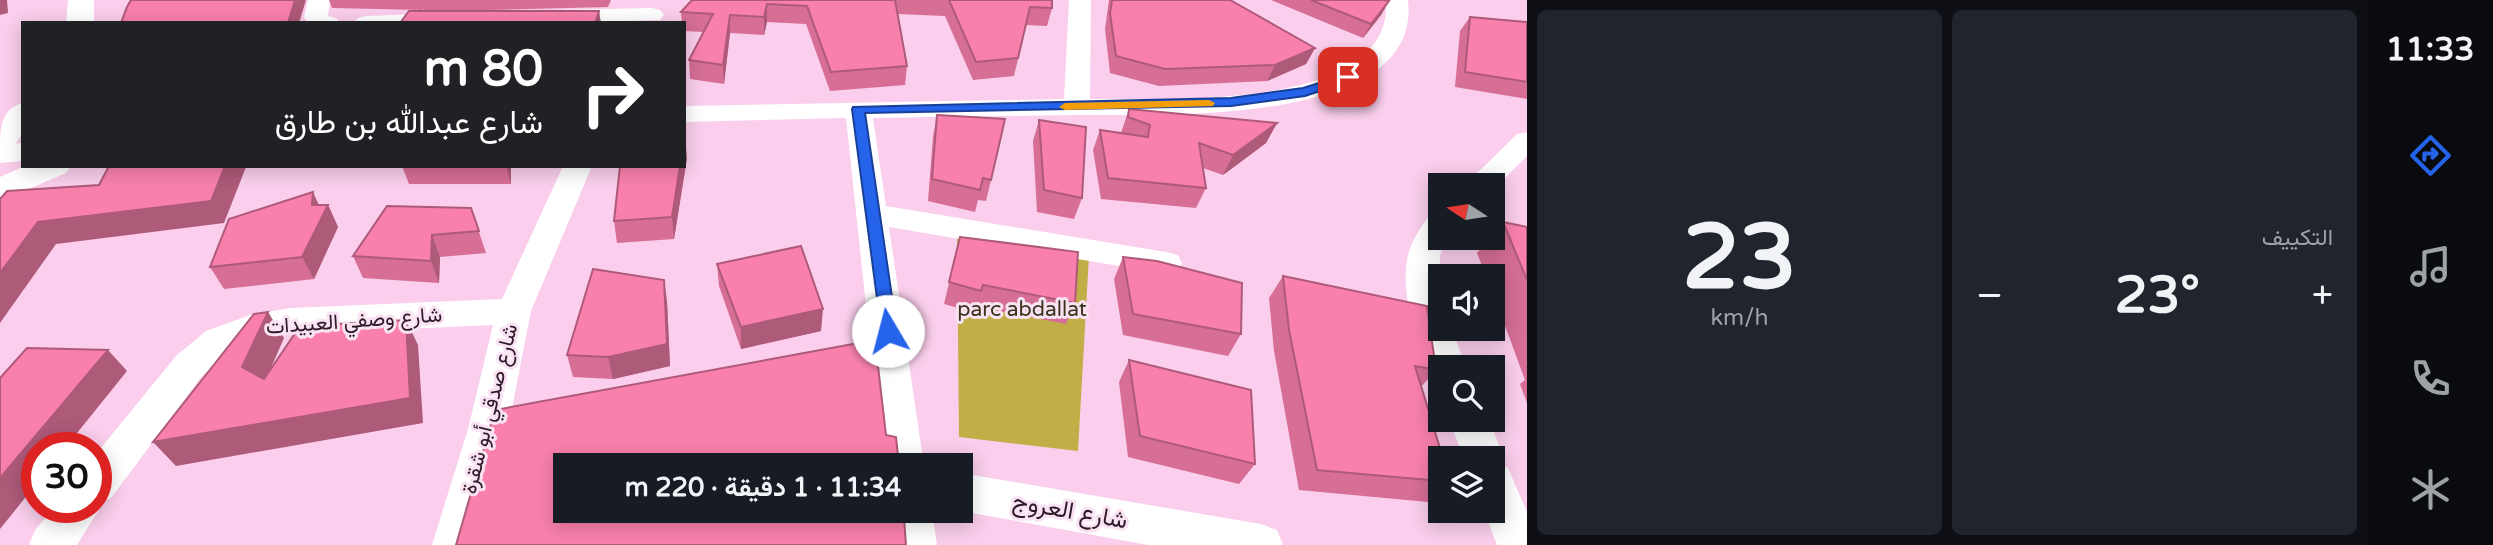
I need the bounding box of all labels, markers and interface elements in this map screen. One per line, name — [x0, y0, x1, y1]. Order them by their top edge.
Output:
text: 11:33 — [2386, 31, 2474, 69]
text: 80 m — [424, 40, 543, 99]
pin — [1318, 47, 1378, 107]
icon: right — [567, 49, 658, 140]
icon: arrive — [1329, 58, 1367, 96]
text: شارع عبدالله بن طارق — [275, 104, 543, 142]
icon: directions — [2406, 131, 2455, 180]
north arrow — [1428, 173, 1505, 250]
map controls — [1428, 173, 1505, 523]
text: 23 — [1682, 203, 1797, 313]
text: التكييف — [2262, 224, 2333, 252]
icon: music — [2406, 242, 2455, 291]
button: sound — [1428, 264, 1505, 341]
text: 23° — [2115, 264, 2200, 327]
text: − — [1976, 273, 2003, 319]
text: + — [2312, 273, 2333, 319]
position arrow — [851, 294, 925, 368]
park label: parc abdallat — [957, 297, 1087, 322]
street label: شارع وصفي العبيدات — [265, 302, 443, 344]
text: km/h — [1711, 304, 1768, 332]
street label: شارع صدقي أبو شقرة — [457, 321, 527, 498]
icon: phone — [2406, 354, 2455, 403]
button: search — [1428, 355, 1505, 432]
speed limit sign: 30 — [21, 432, 112, 523]
button: layers — [1428, 446, 1505, 523]
icon: climate — [2406, 465, 2455, 514]
text: 11:34 · 1 دقيقة · 220 m — [625, 472, 901, 503]
street label: شارع العروج — [1010, 487, 1130, 536]

